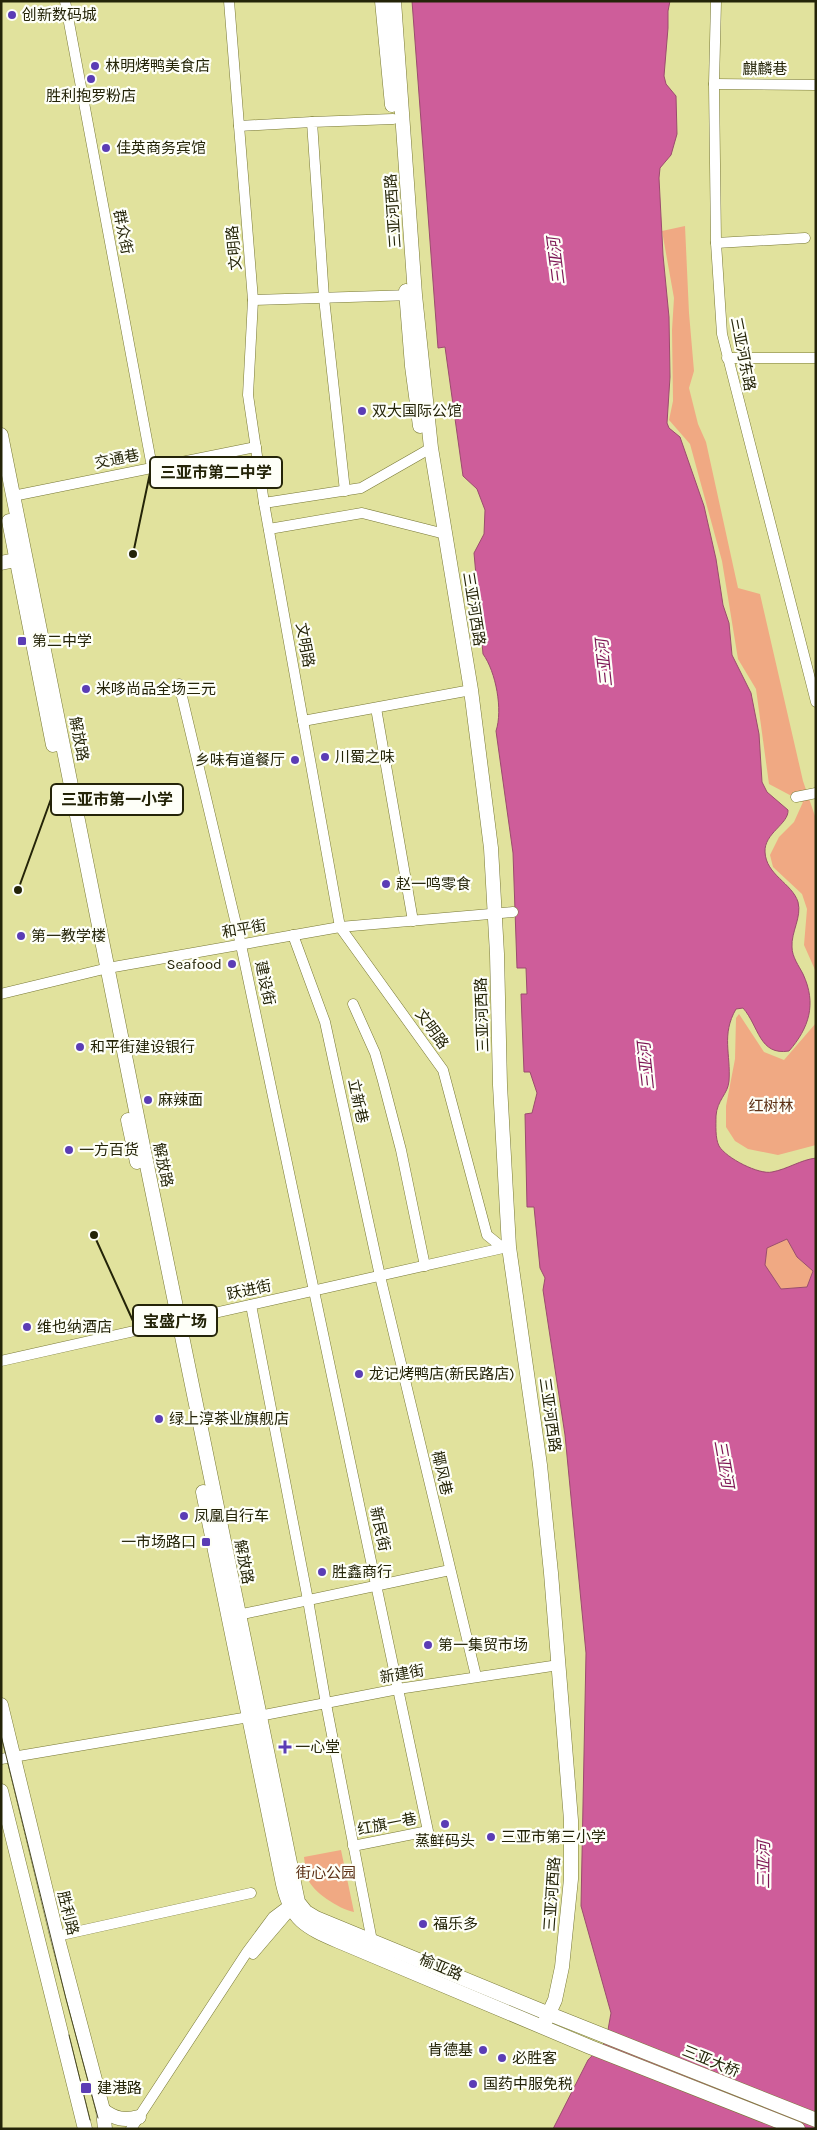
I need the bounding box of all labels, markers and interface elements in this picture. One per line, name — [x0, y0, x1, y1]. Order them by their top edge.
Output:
place label: 创新数码城 — [22, 6, 97, 24]
marker: 创新数码城 — [6, 9, 18, 21]
place label: 林明烤鸭美食店 — [105, 57, 210, 75]
marker: 林明烤鸭美食店 — [89, 60, 101, 72]
street label: 麒麟巷 — [742, 60, 788, 78]
marker: 胜利抱罗粉店 — [85, 73, 97, 85]
place label: 胜利抱罗粉店 — [46, 87, 136, 105]
place label: 佳英商务宾馆 — [116, 139, 206, 157]
marker: 佳英商务宾馆 — [100, 142, 112, 154]
street label: 三亚河西路 — [381, 173, 405, 249]
street label: 群众街 — [110, 208, 136, 256]
street label: 文明路 — [223, 225, 245, 271]
water label: 三亚河 — [543, 233, 568, 286]
street label: 三亚河东路 — [727, 315, 759, 393]
place label: 双大国际公馆 — [372, 402, 462, 420]
marker: 双大国际公馆 — [356, 405, 368, 417]
street label: 交通巷 — [93, 446, 141, 472]
callout: 三亚市第二中学 — [150, 457, 282, 488]
text: 三亚市第二中学 — [160, 463, 272, 482]
street label: 三亚河西路 — [459, 571, 489, 647]
street label: 文明路 — [292, 621, 318, 669]
place label: 第二中学 — [32, 632, 92, 650]
marker: 第二中学 — [16, 635, 28, 647]
water label: 三亚河 — [592, 635, 616, 688]
place label: 米哆尚品全场三元 — [96, 680, 216, 698]
marker: 米哆尚品全场三元 — [80, 683, 92, 695]
street label: 解放路 — [66, 715, 92, 763]
place label: 川蜀之味 — [335, 748, 395, 766]
place label: 乡味有道餐厅 — [195, 751, 285, 769]
marker: 川蜀之味 — [319, 751, 331, 763]
marker: 乡味有道餐厅 — [289, 754, 301, 766]
callout: 三亚市第一小学 — [51, 784, 183, 815]
text: 三亚市第一小学 — [61, 790, 173, 809]
place label: 赵一鸣零食 — [396, 875, 471, 893]
marker: 赵一鸣零食 — [380, 878, 392, 890]
street label: 和平街 — [220, 916, 268, 942]
place label: 第一教学楼 — [31, 927, 106, 945]
marker: 第一教学楼 — [15, 930, 27, 942]
place label: Seafood — [167, 955, 222, 973]
marker: Seafood — [226, 958, 238, 970]
street label: 建设街 — [252, 959, 278, 1007]
street label: 三亚河西路 — [472, 977, 492, 1053]
street label: 文明路 — [411, 1006, 453, 1052]
place label: 和平街建设银行 — [90, 1038, 195, 1056]
water label: 三亚河 — [634, 1038, 658, 1091]
marker: 和平街建设银行 — [74, 1041, 86, 1053]
street label: 立新巷 — [345, 1077, 371, 1125]
place label: 麻辣面 — [158, 1091, 203, 1109]
marker: 麻辣面 — [142, 1094, 154, 1106]
park label: 红树林 — [748, 1097, 794, 1115]
place label: 一方百货 — [79, 1141, 139, 1159]
street label: 解放路 — [150, 1141, 176, 1189]
marker: 一方百货 — [63, 1144, 75, 1156]
street label: 跃进街 — [225, 1277, 273, 1303]
callout: 宝盛广场 — [133, 1305, 217, 1336]
text: 宝盛广场 — [143, 1312, 207, 1331]
place label: 维也纳酒店 — [37, 1318, 112, 1336]
marker: 维也纳酒店 — [21, 1321, 33, 1333]
place label: 龙记烤鸭店(新民路店) — [369, 1365, 515, 1383]
marker: 龙记烤鸭店(新民路店) — [353, 1368, 365, 1380]
street label: 三亚河西路 — [536, 1377, 564, 1453]
place label: 绿上淳茶业旗舰店 — [169, 1410, 289, 1428]
marker: 绿上淳茶业旗舰店 — [153, 1413, 165, 1425]
water label: 三亚河 — [710, 1439, 738, 1492]
street label: 椰风巷 — [428, 1449, 456, 1497]
street label: 新民街 — [367, 1505, 393, 1553]
place label: 凤凰自行车 — [194, 1507, 269, 1525]
marker: 凤凰自行车 — [178, 1510, 190, 1522]
place label: 一市场路口 — [121, 1533, 196, 1551]
marker: 一市场路口 — [200, 1536, 212, 1548]
street label: 解放路 — [231, 1538, 257, 1586]
place label: 胜鑫商行 — [332, 1563, 392, 1581]
marker: 胜鑫商行 — [316, 1566, 328, 1578]
place label: 第一集贸市场 — [438, 1636, 528, 1654]
marker: 第一集贸市场 — [422, 1639, 434, 1651]
street label: 新建街 — [378, 1661, 426, 1687]
place label: 一心堂 — [295, 1738, 340, 1756]
marker: 一心堂 — [279, 1741, 291, 1753]
street label: 红旗一巷 — [356, 1809, 418, 1839]
marker: 蒸鲜码头 — [439, 1818, 451, 1830]
place label: 三亚市第三小学 — [501, 1828, 606, 1846]
marker: 三亚市第三小学 — [485, 1831, 497, 1843]
place label: 蒸鲜码头 — [415, 1832, 475, 1850]
water label: 三亚河 — [754, 1838, 773, 1889]
street label: 三亚河西路 — [540, 1856, 564, 1932]
park label: 街心公园 — [296, 1864, 356, 1882]
street label: 胜利路 — [54, 1889, 82, 1937]
place label: 福乐多 — [433, 1915, 478, 1933]
marker: 福乐多 — [417, 1918, 429, 1930]
street label: 榆亚路 — [417, 1950, 465, 1984]
place label: 肯德基 — [428, 2041, 473, 2059]
street label: 三亚大桥 — [680, 2041, 742, 2081]
marker: 肯德基 — [477, 2044, 489, 2056]
place label: 必胜客 — [512, 2049, 557, 2067]
marker: 必胜客 — [496, 2052, 508, 2064]
place label: 国药中服免税 — [483, 2075, 573, 2093]
marker: 国药中服免税 — [467, 2078, 479, 2090]
place label: 建港路 — [97, 2079, 142, 2097]
marker: 建港路 — [79, 2081, 93, 2095]

